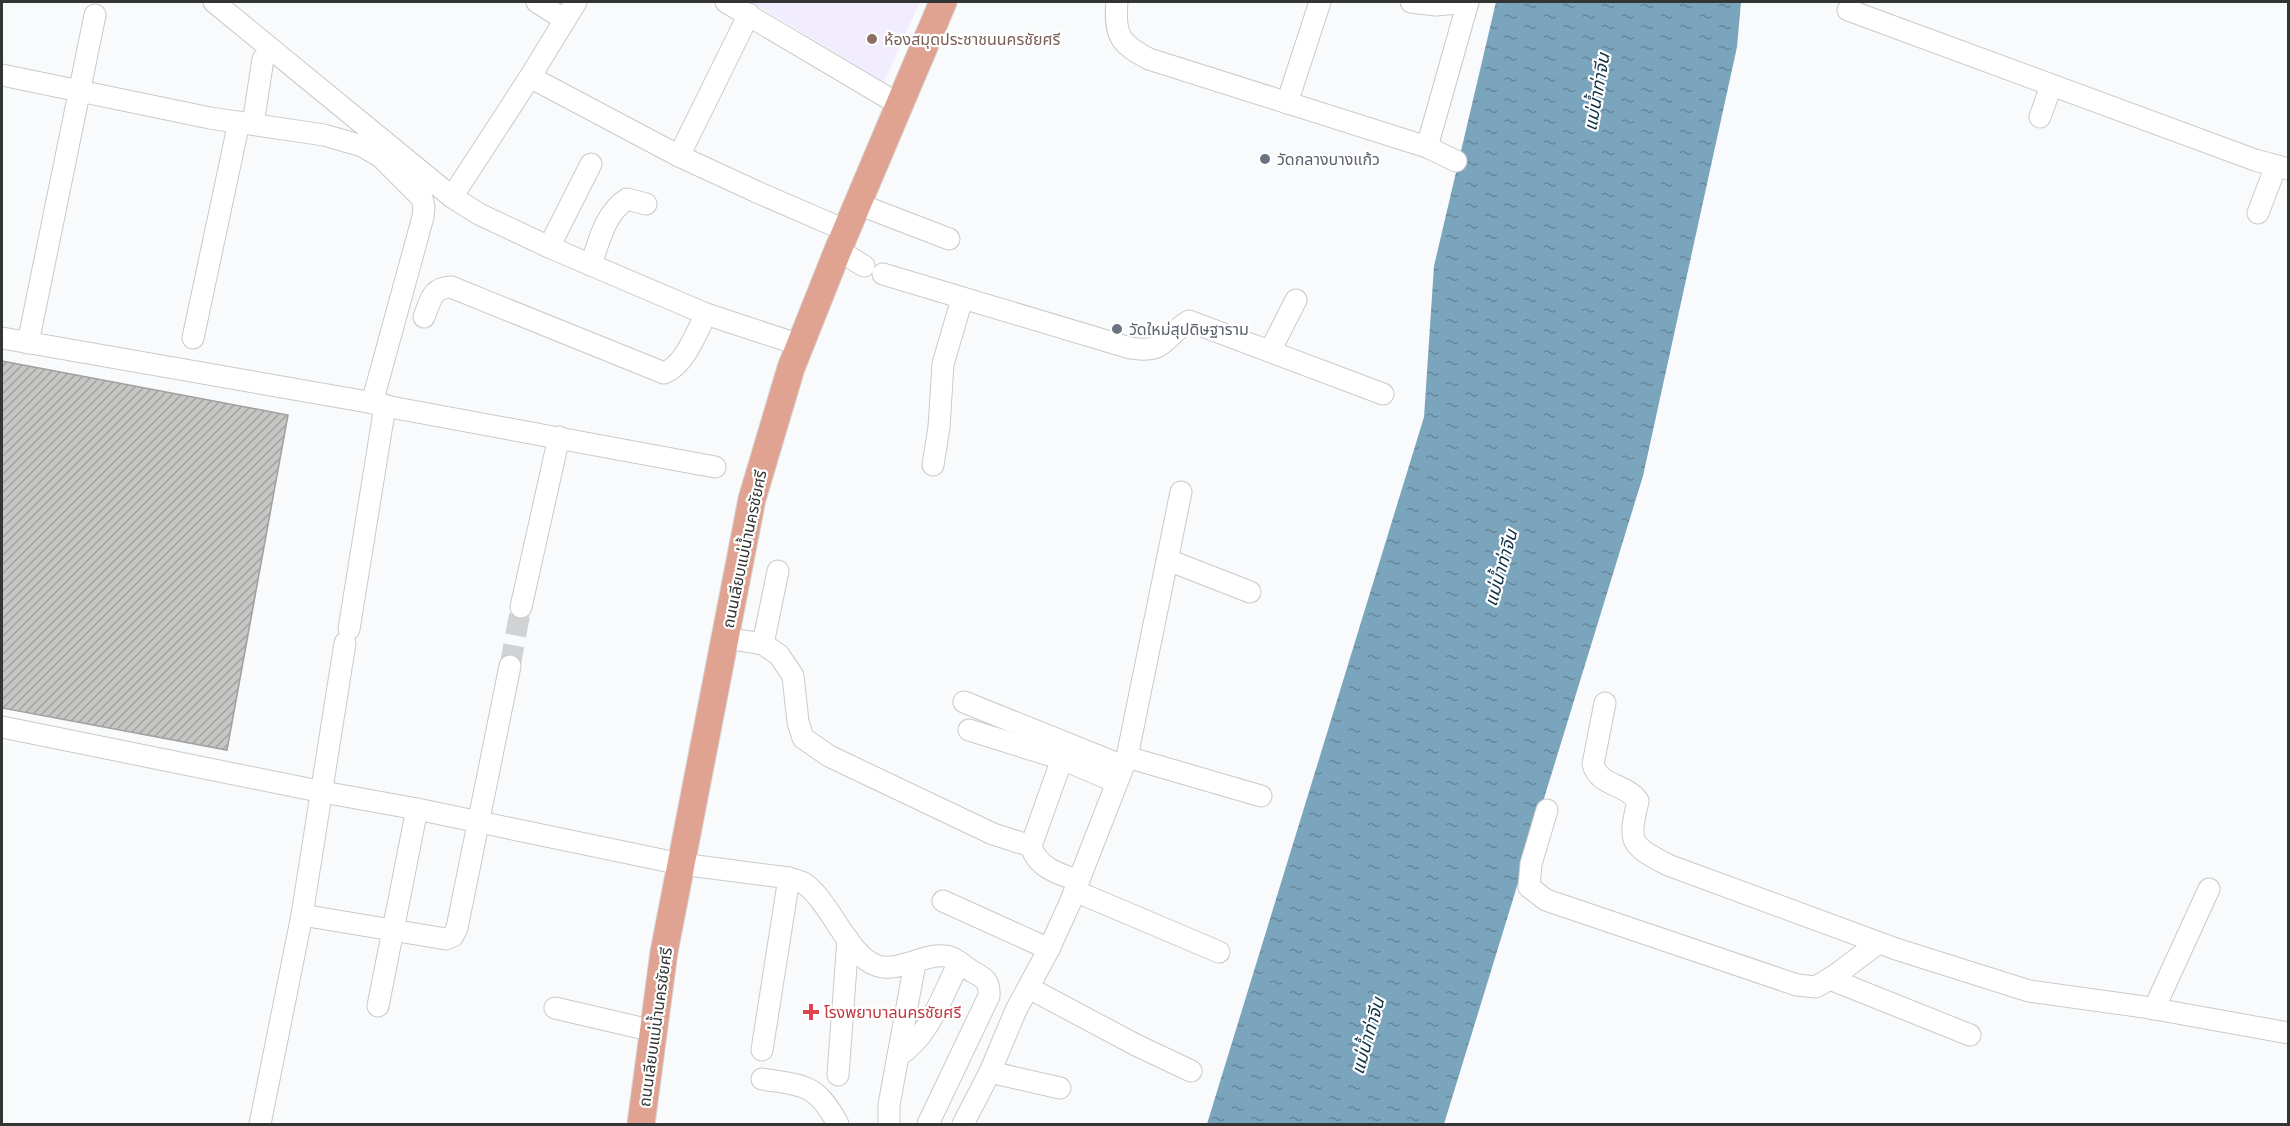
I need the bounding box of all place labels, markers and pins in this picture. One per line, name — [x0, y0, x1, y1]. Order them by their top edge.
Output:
place label: ห้องสมุดประชาชนนครชัยศรี — [884, 30, 1061, 49]
marker: ห้องสมุดประชาชนนครชัยศรี — [865, 32, 879, 46]
place label: วัดกลางบางแก้ว — [1277, 150, 1380, 169]
marker: วัดกลางบางแก้ว — [1258, 152, 1272, 166]
place label: วัดใหม่สุปดิษฐาราม — [1129, 320, 1249, 339]
marker: วัดใหม่สุปดิษฐาราม — [1110, 322, 1124, 336]
marker: โรงพยาบาลนครชัยศรี — [802, 1003, 820, 1021]
place label: โรงพยาบาลนครชัยศรี — [824, 1003, 961, 1022]

